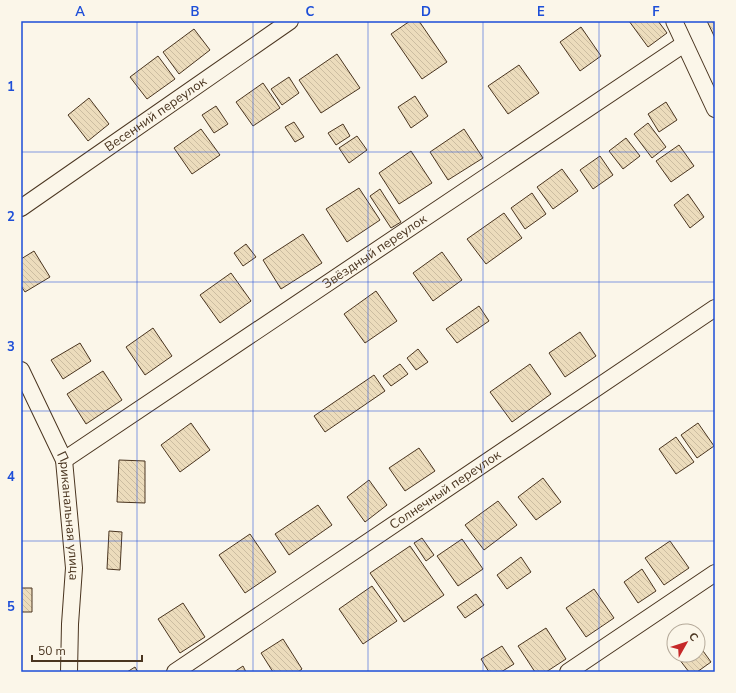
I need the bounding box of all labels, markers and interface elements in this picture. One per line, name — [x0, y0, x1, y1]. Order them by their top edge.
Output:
text: A — [75, 3, 85, 21]
text: B — [191, 3, 200, 21]
text: C — [306, 3, 315, 21]
text: D — [421, 3, 431, 21]
text: E — [537, 3, 545, 21]
text: F — [652, 3, 660, 21]
street label: Весенний переулок — [101, 73, 210, 156]
text: 1 — [7, 78, 15, 96]
text: 2 — [7, 208, 15, 226]
street label: Звёздный переулок — [319, 210, 430, 293]
text: 3 — [7, 338, 15, 356]
street label: Солнечный переулок — [386, 446, 505, 534]
street label: Приканальная улица — [52, 448, 83, 581]
text: 4 — [7, 468, 15, 486]
text: 5 — [7, 598, 15, 616]
north arrow — [666, 623, 706, 663]
text: С — [685, 629, 702, 645]
scale bar — [32, 637, 142, 663]
text: 50 m — [38, 643, 66, 659]

